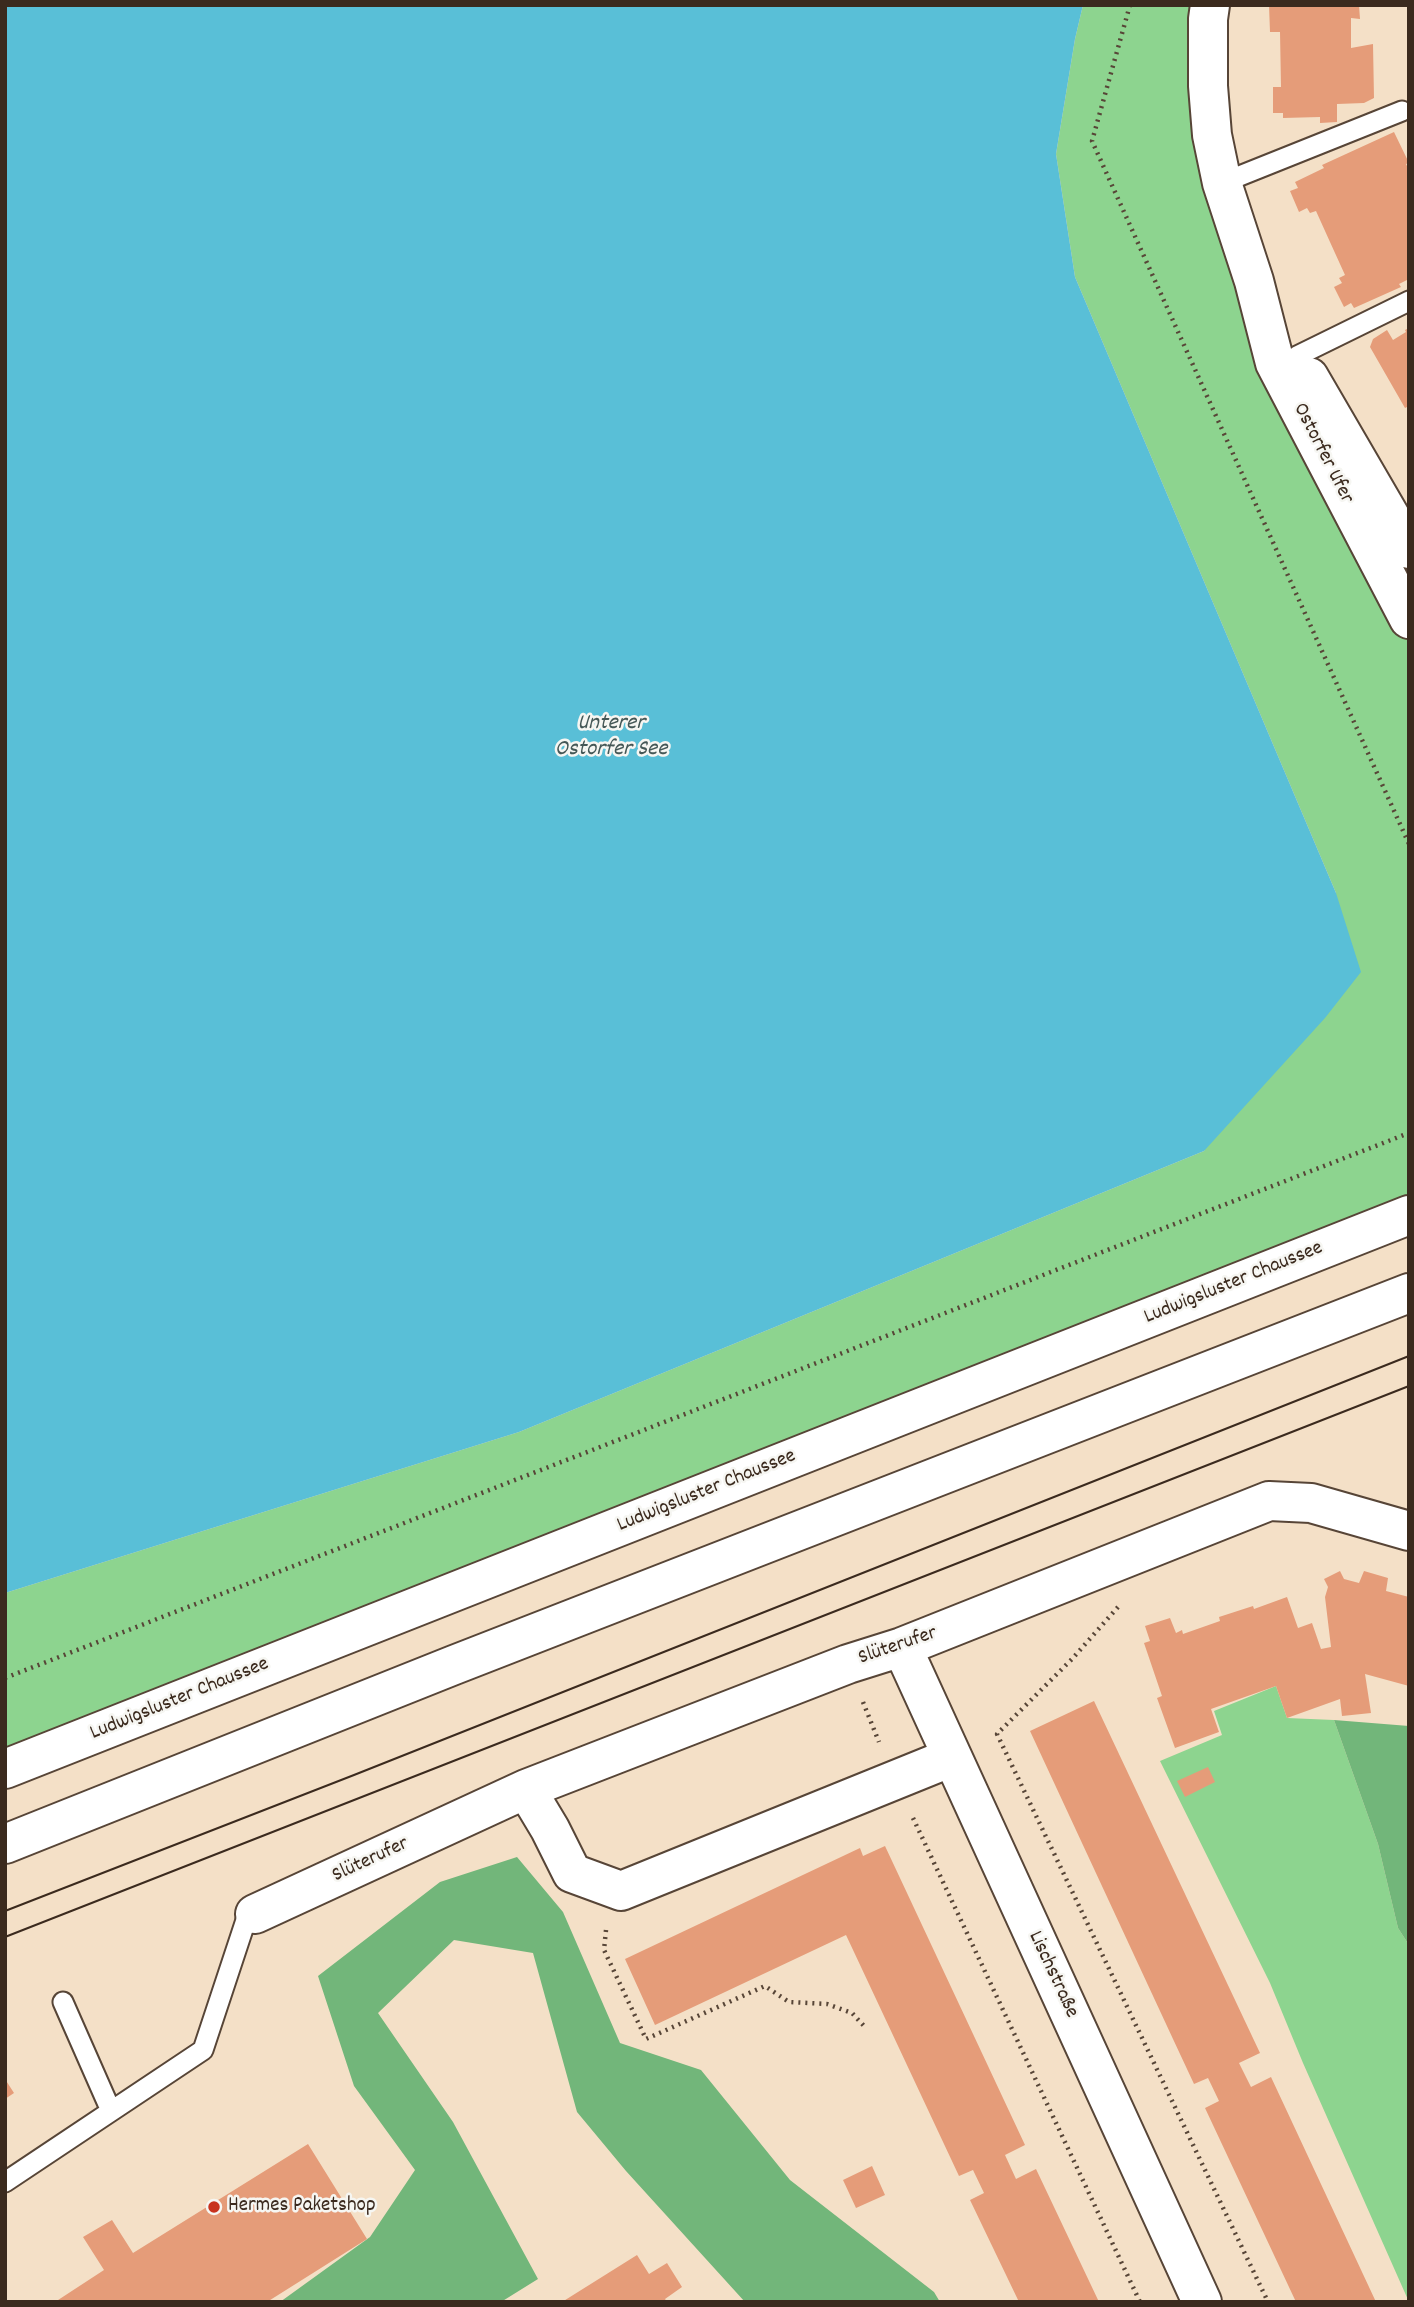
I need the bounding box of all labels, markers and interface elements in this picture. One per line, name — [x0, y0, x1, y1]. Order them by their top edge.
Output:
street label: Ostorfer Ufer — [1286, 399, 1358, 509]
water label: Unterer Ostorfer See — [555, 711, 667, 765]
street label: Ludwigsluster Chaussee — [1141, 1237, 1327, 1331]
street label: Ludwigsluster Chaussee — [614, 1445, 800, 1539]
street label: Slüterufer — [855, 1622, 941, 1672]
street label: Ludwigsluster Chaussee — [87, 1653, 273, 1747]
street label: Slüterufer — [329, 1832, 413, 1890]
street label: Lischstraße — [1021, 1928, 1083, 2022]
place label: Hermes Paketshop — [228, 2194, 376, 2220]
marker: Hermes Paketshop — [206, 2199, 222, 2215]

